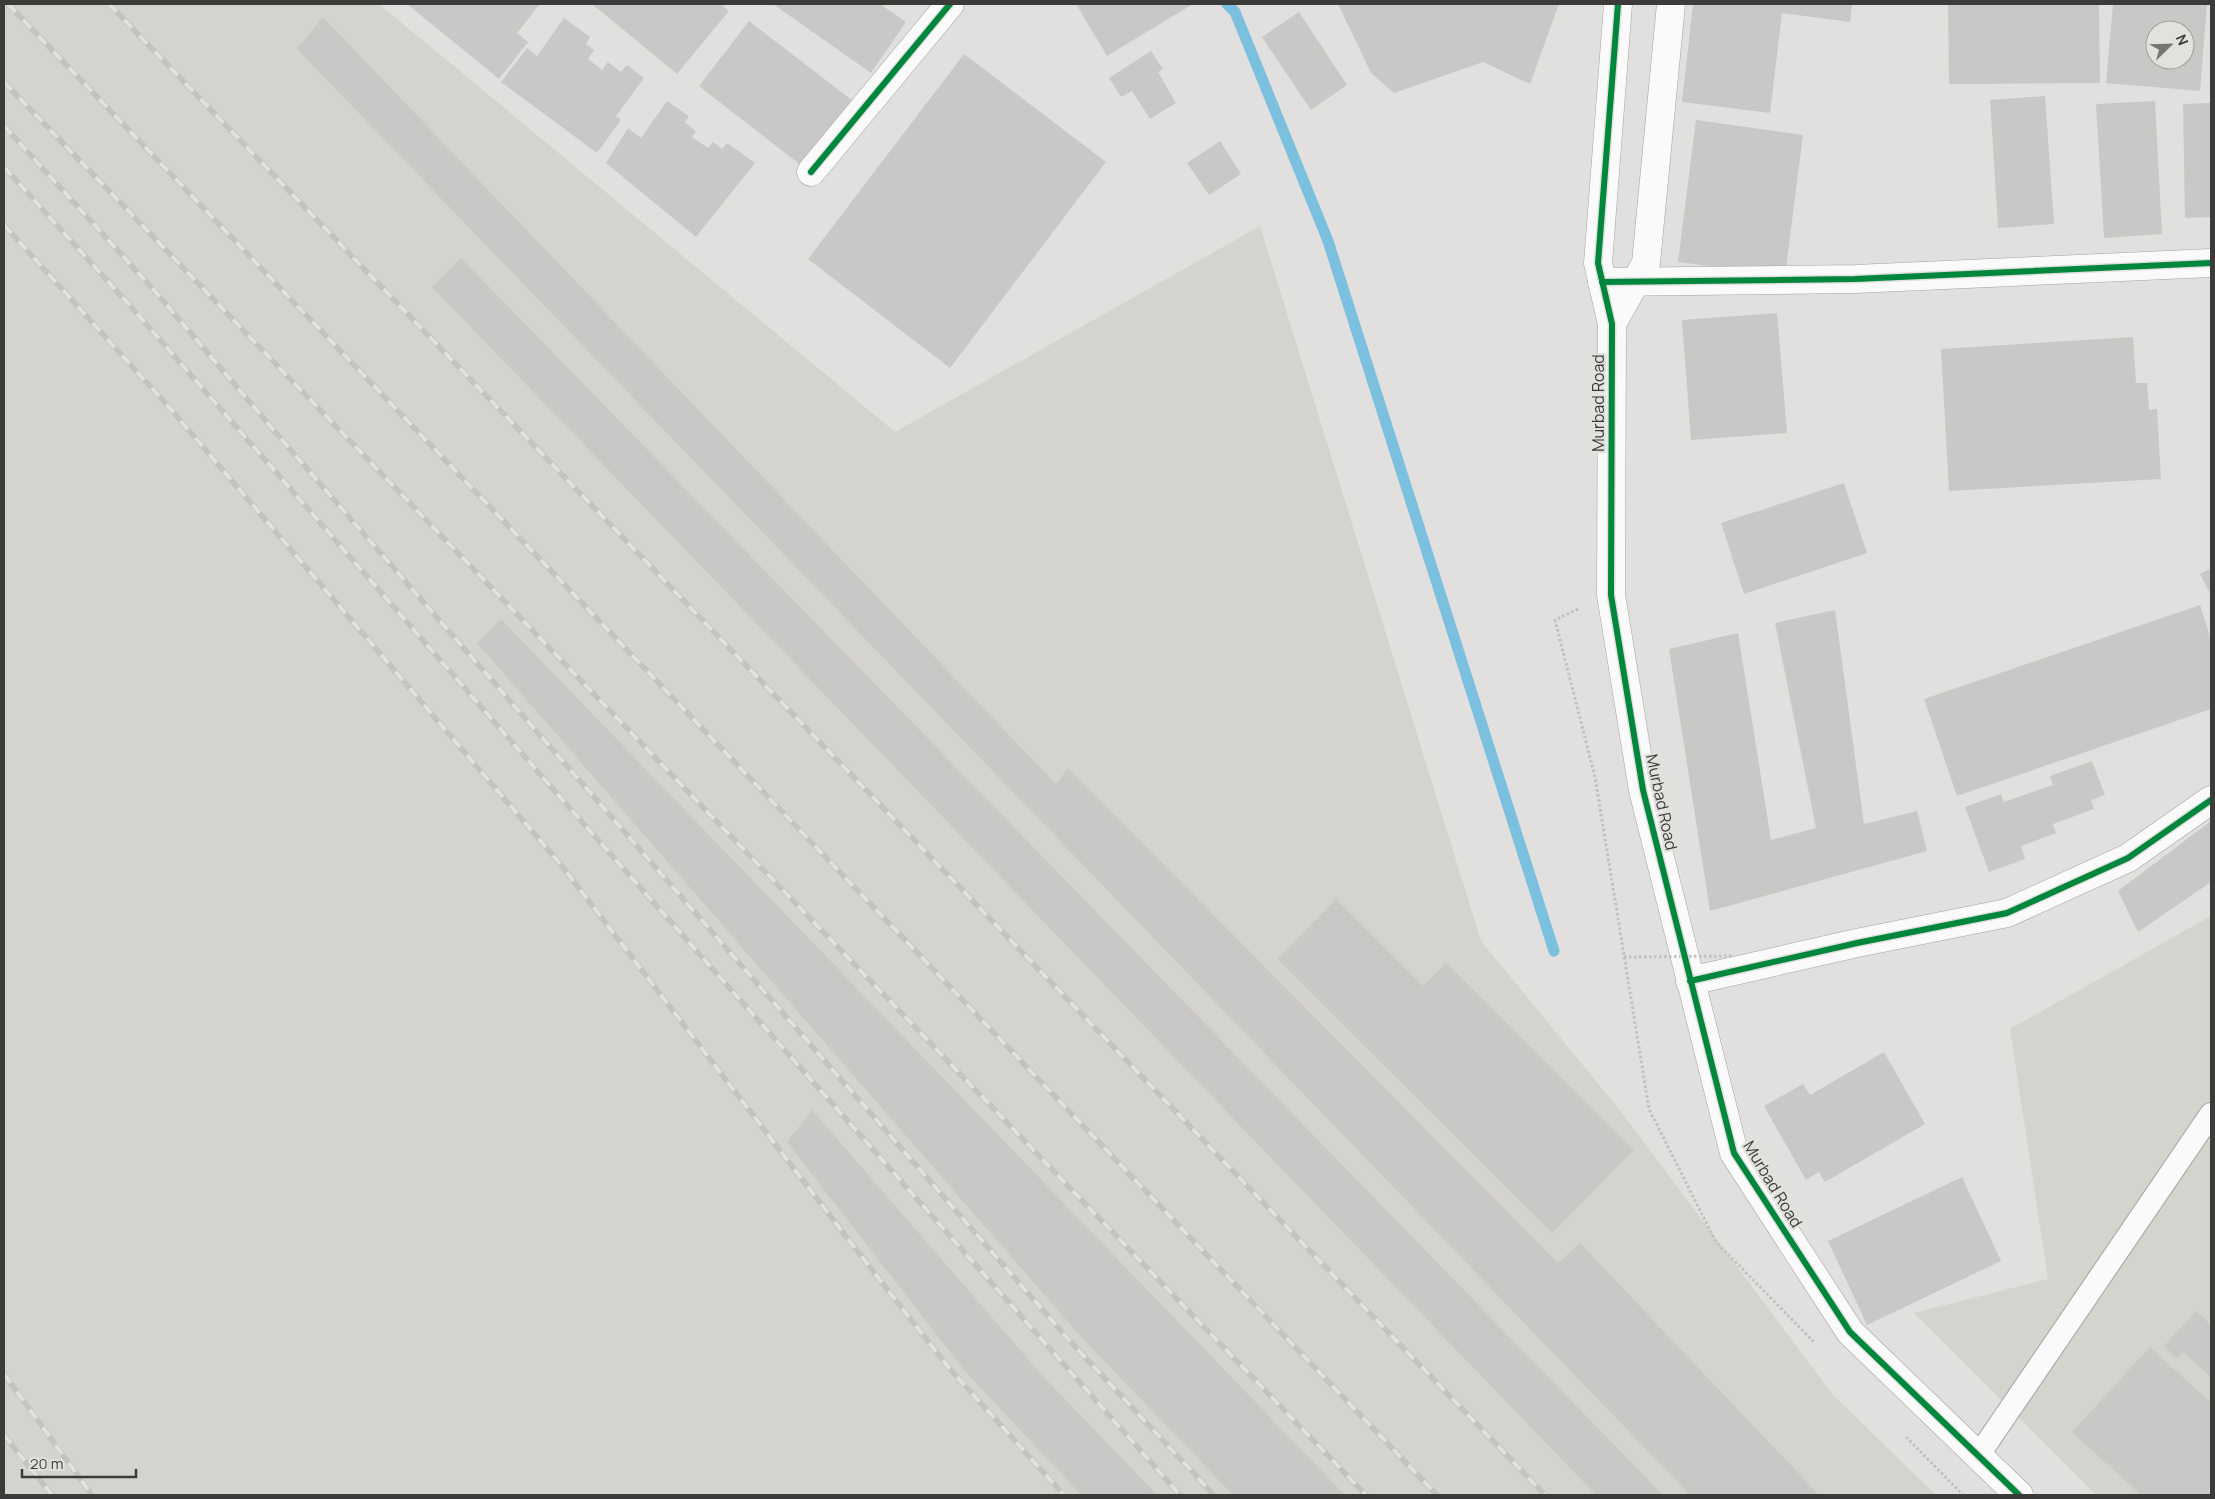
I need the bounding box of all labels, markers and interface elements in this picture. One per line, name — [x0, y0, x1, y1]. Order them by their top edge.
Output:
north arrow — [2145, 20, 2195, 70]
text: N — [2172, 31, 2193, 48]
street label: Murbad Road — [1587, 354, 1609, 452]
street label: Murbad Road — [1641, 752, 1683, 852]
street label: Murbad Road — [1738, 1136, 1808, 1232]
scale bar — [22, 1446, 136, 1478]
text: 20 m — [30, 1453, 63, 1474]

